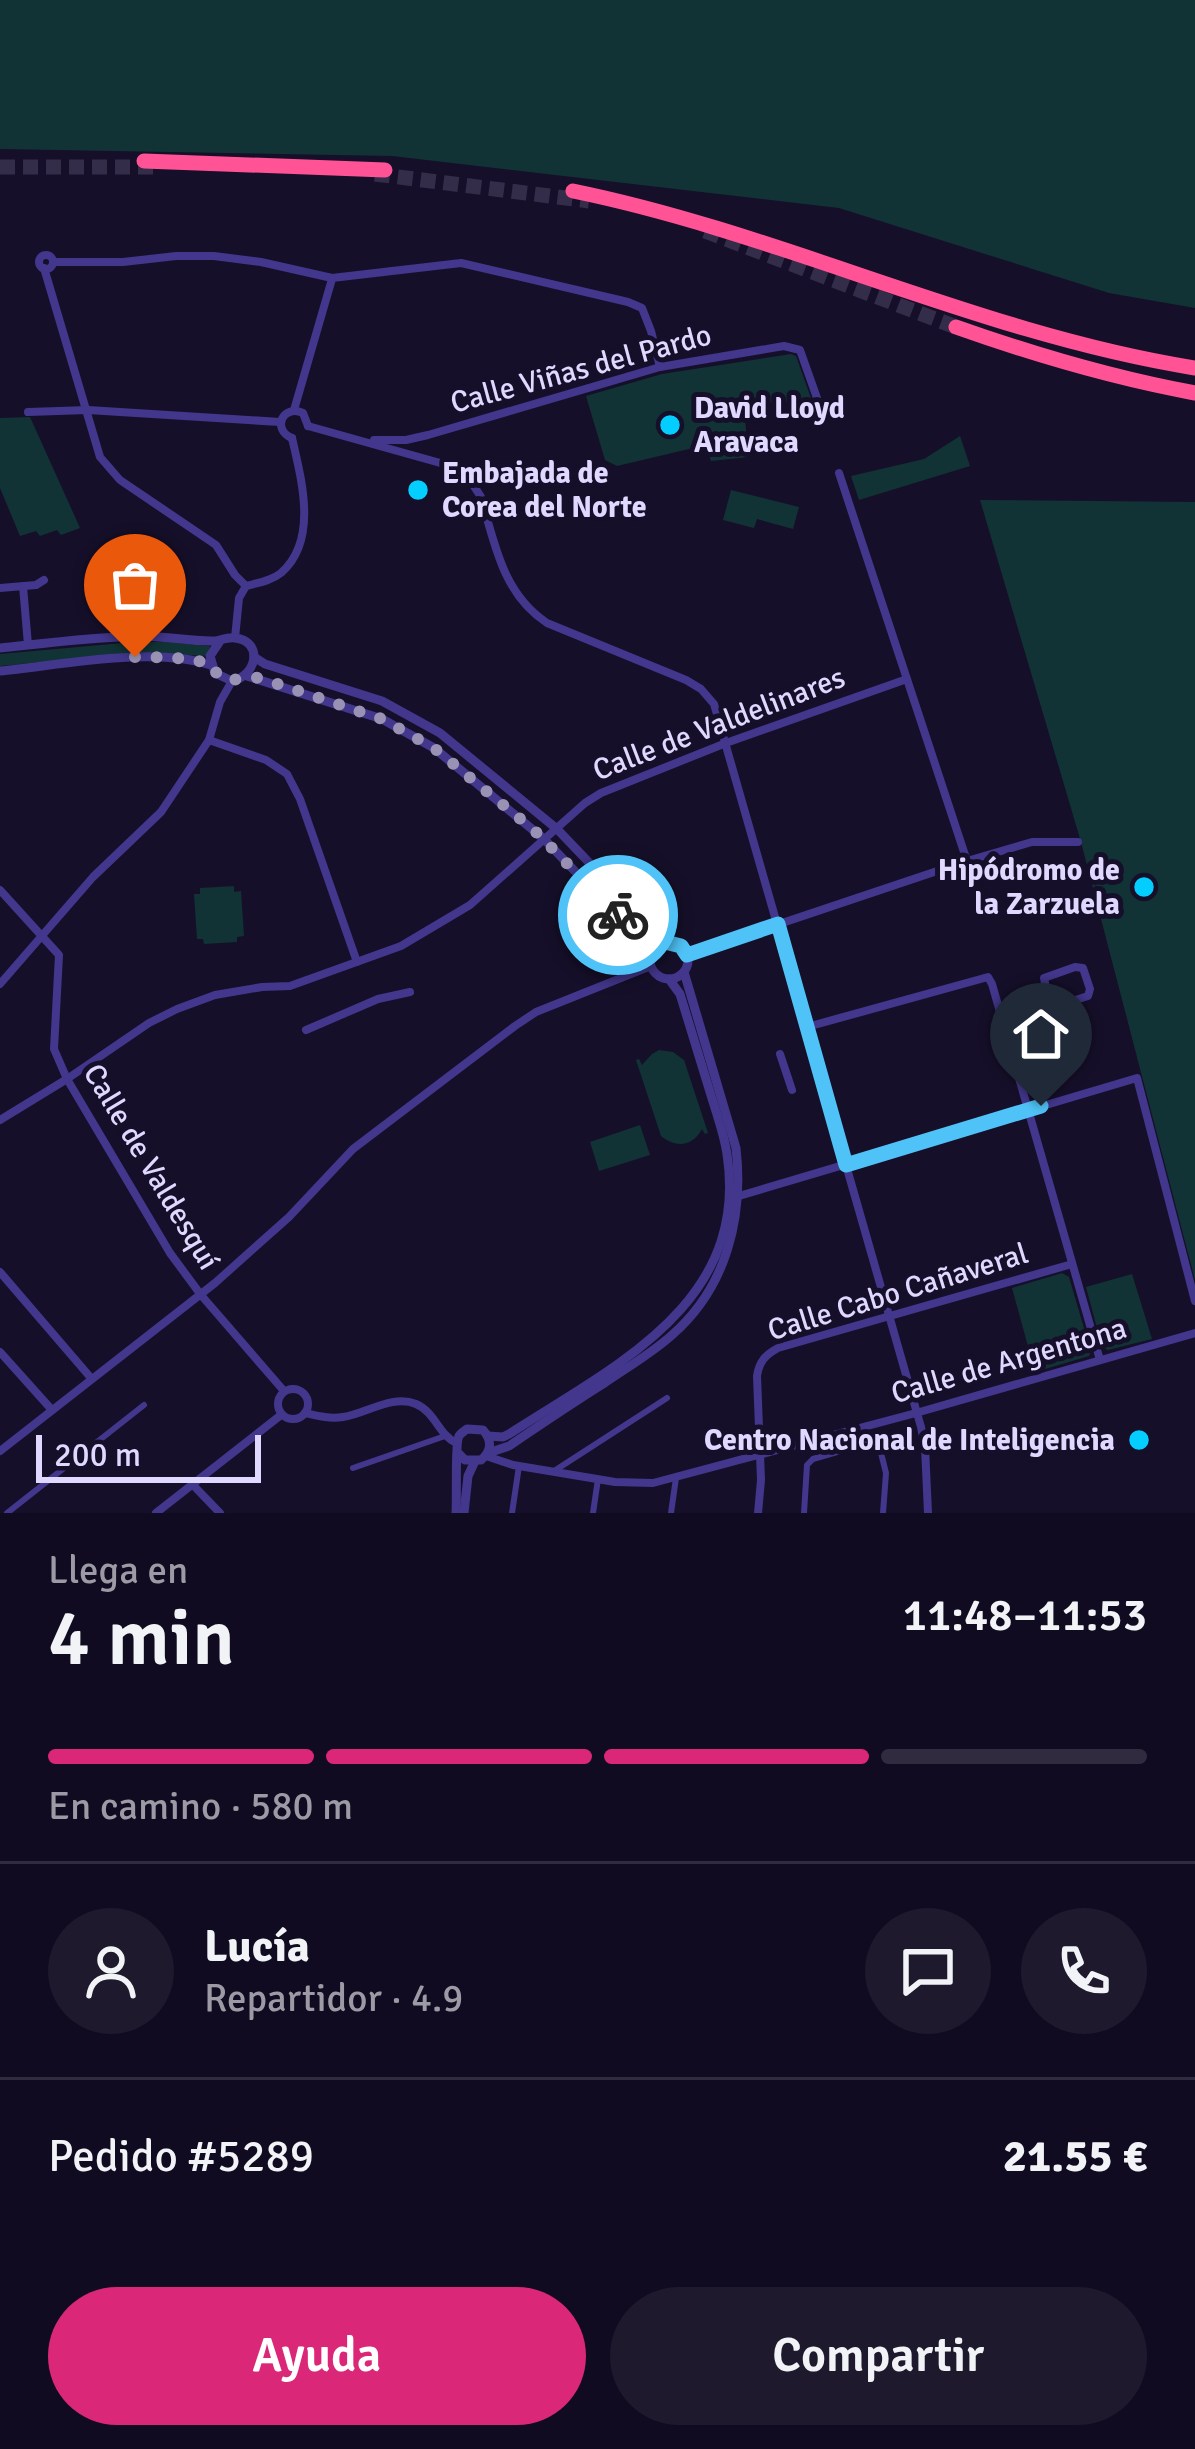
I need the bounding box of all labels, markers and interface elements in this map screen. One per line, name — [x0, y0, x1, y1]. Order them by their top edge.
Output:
street label: Calle Viñas del Pardo — [447, 316, 715, 422]
place label: David Lloyd Aravaca — [694, 390, 845, 461]
marker: David Lloyd Aravaca — [657, 412, 683, 438]
place label: Embajada de Corea del Norte — [442, 455, 647, 526]
marker: Embajada de Corea del Norte — [405, 477, 431, 503]
pin — [84, 534, 186, 657]
icon: bag — [102, 552, 168, 618]
street label: Calle de Valdelinares — [588, 659, 850, 789]
place label: Hipódromo de la Zarzuela — [938, 852, 1120, 923]
courier — [558, 855, 678, 975]
marker: Hipódromo de la Zarzuela — [1131, 874, 1157, 900]
icon: bike — [585, 882, 651, 948]
pin — [990, 983, 1092, 1106]
icon: home — [1008, 1001, 1074, 1067]
street label: Calle de Valdesquí — [75, 1057, 227, 1277]
street label: Calle Cabo Cañaveral — [763, 1235, 1033, 1349]
street label: Calle de Argentona — [887, 1310, 1131, 1412]
place label: Centro Nacional de Inteligencia — [704, 1422, 1115, 1459]
marker: Centro Nacional de Inteligencia — [1126, 1427, 1152, 1453]
scale bar — [36, 1429, 261, 1482]
text: 200 m — [54, 1435, 141, 1476]
text: Llega en — [48, 1546, 188, 1594]
text: 11:48–11:53 — [903, 1588, 1147, 1643]
text: 4 min — [48, 1591, 235, 1687]
text: En camino · 580 m — [48, 1782, 353, 1830]
button: person — [48, 1908, 174, 2034]
button: chat — [865, 1908, 991, 2034]
button: phone — [1021, 1908, 1147, 2034]
text: Lucía — [204, 1919, 310, 1974]
text: Repartidor · 4.9 — [204, 1974, 463, 2022]
text: Pedido #5289 — [48, 2129, 314, 2184]
text: 21.55 € — [1003, 2129, 1147, 2184]
button: Ayuda — [48, 2287, 586, 2425]
button: Compartir — [610, 2287, 1147, 2425]

